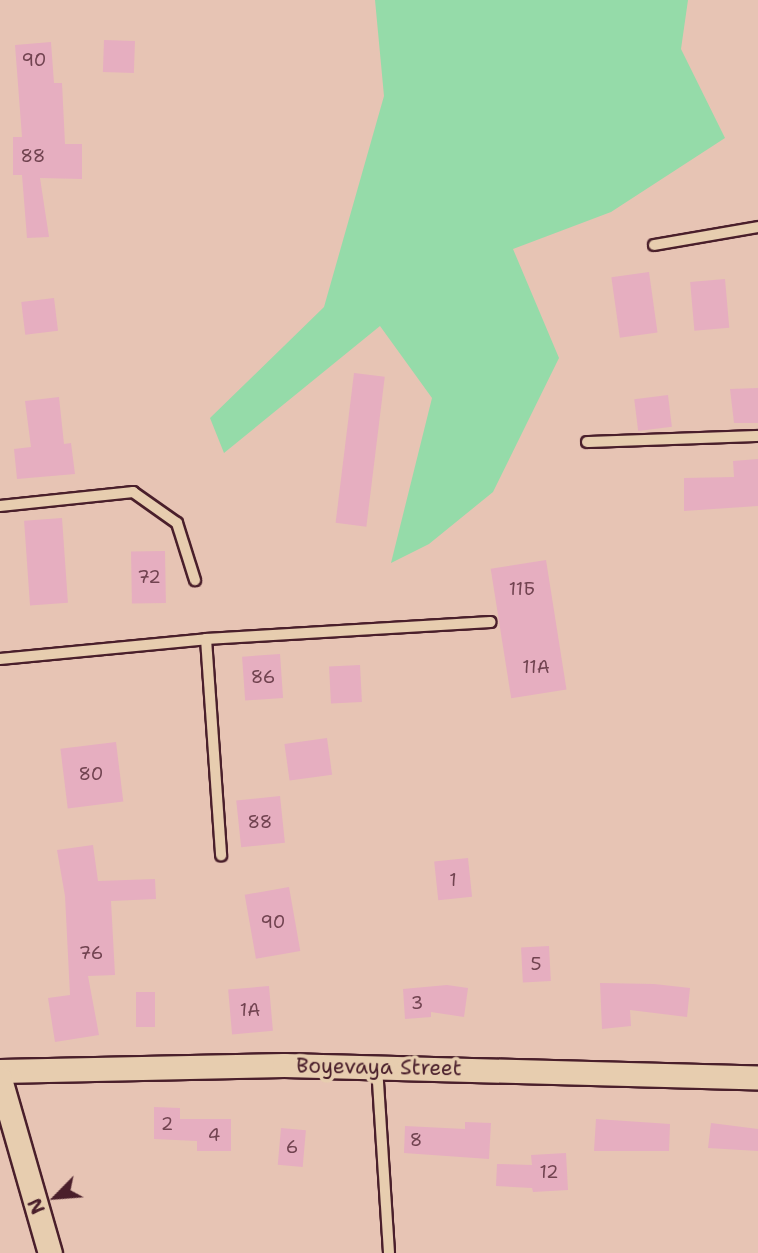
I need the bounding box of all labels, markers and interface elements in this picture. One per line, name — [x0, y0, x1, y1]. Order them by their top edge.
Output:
house number: 90 — [22, 49, 46, 71]
house number: 88 — [21, 145, 45, 167]
house number: 72 — [137, 566, 161, 588]
house number: 11Б — [509, 578, 535, 600]
house number: 11А — [522, 656, 550, 678]
house number: 86 — [251, 666, 275, 688]
house number: 80 — [79, 763, 103, 785]
house number: 88 — [248, 811, 272, 833]
house number: 1 — [449, 869, 457, 891]
house number: 90 — [261, 911, 285, 933]
house number: 76 — [79, 942, 103, 964]
house number: 5 — [530, 953, 542, 975]
house number: 3 — [411, 992, 423, 1014]
house number: 1А — [240, 999, 260, 1021]
street label: Boyevaya Street — [296, 1053, 462, 1081]
house number: 2 — [161, 1113, 173, 1135]
house number: 4 — [208, 1124, 220, 1146]
house number: 8 — [410, 1129, 422, 1151]
house number: 6 — [286, 1136, 298, 1158]
house number: 12 — [539, 1161, 559, 1183]
north arrow — [21, 1162, 91, 1232]
text: N — [22, 1194, 51, 1218]

